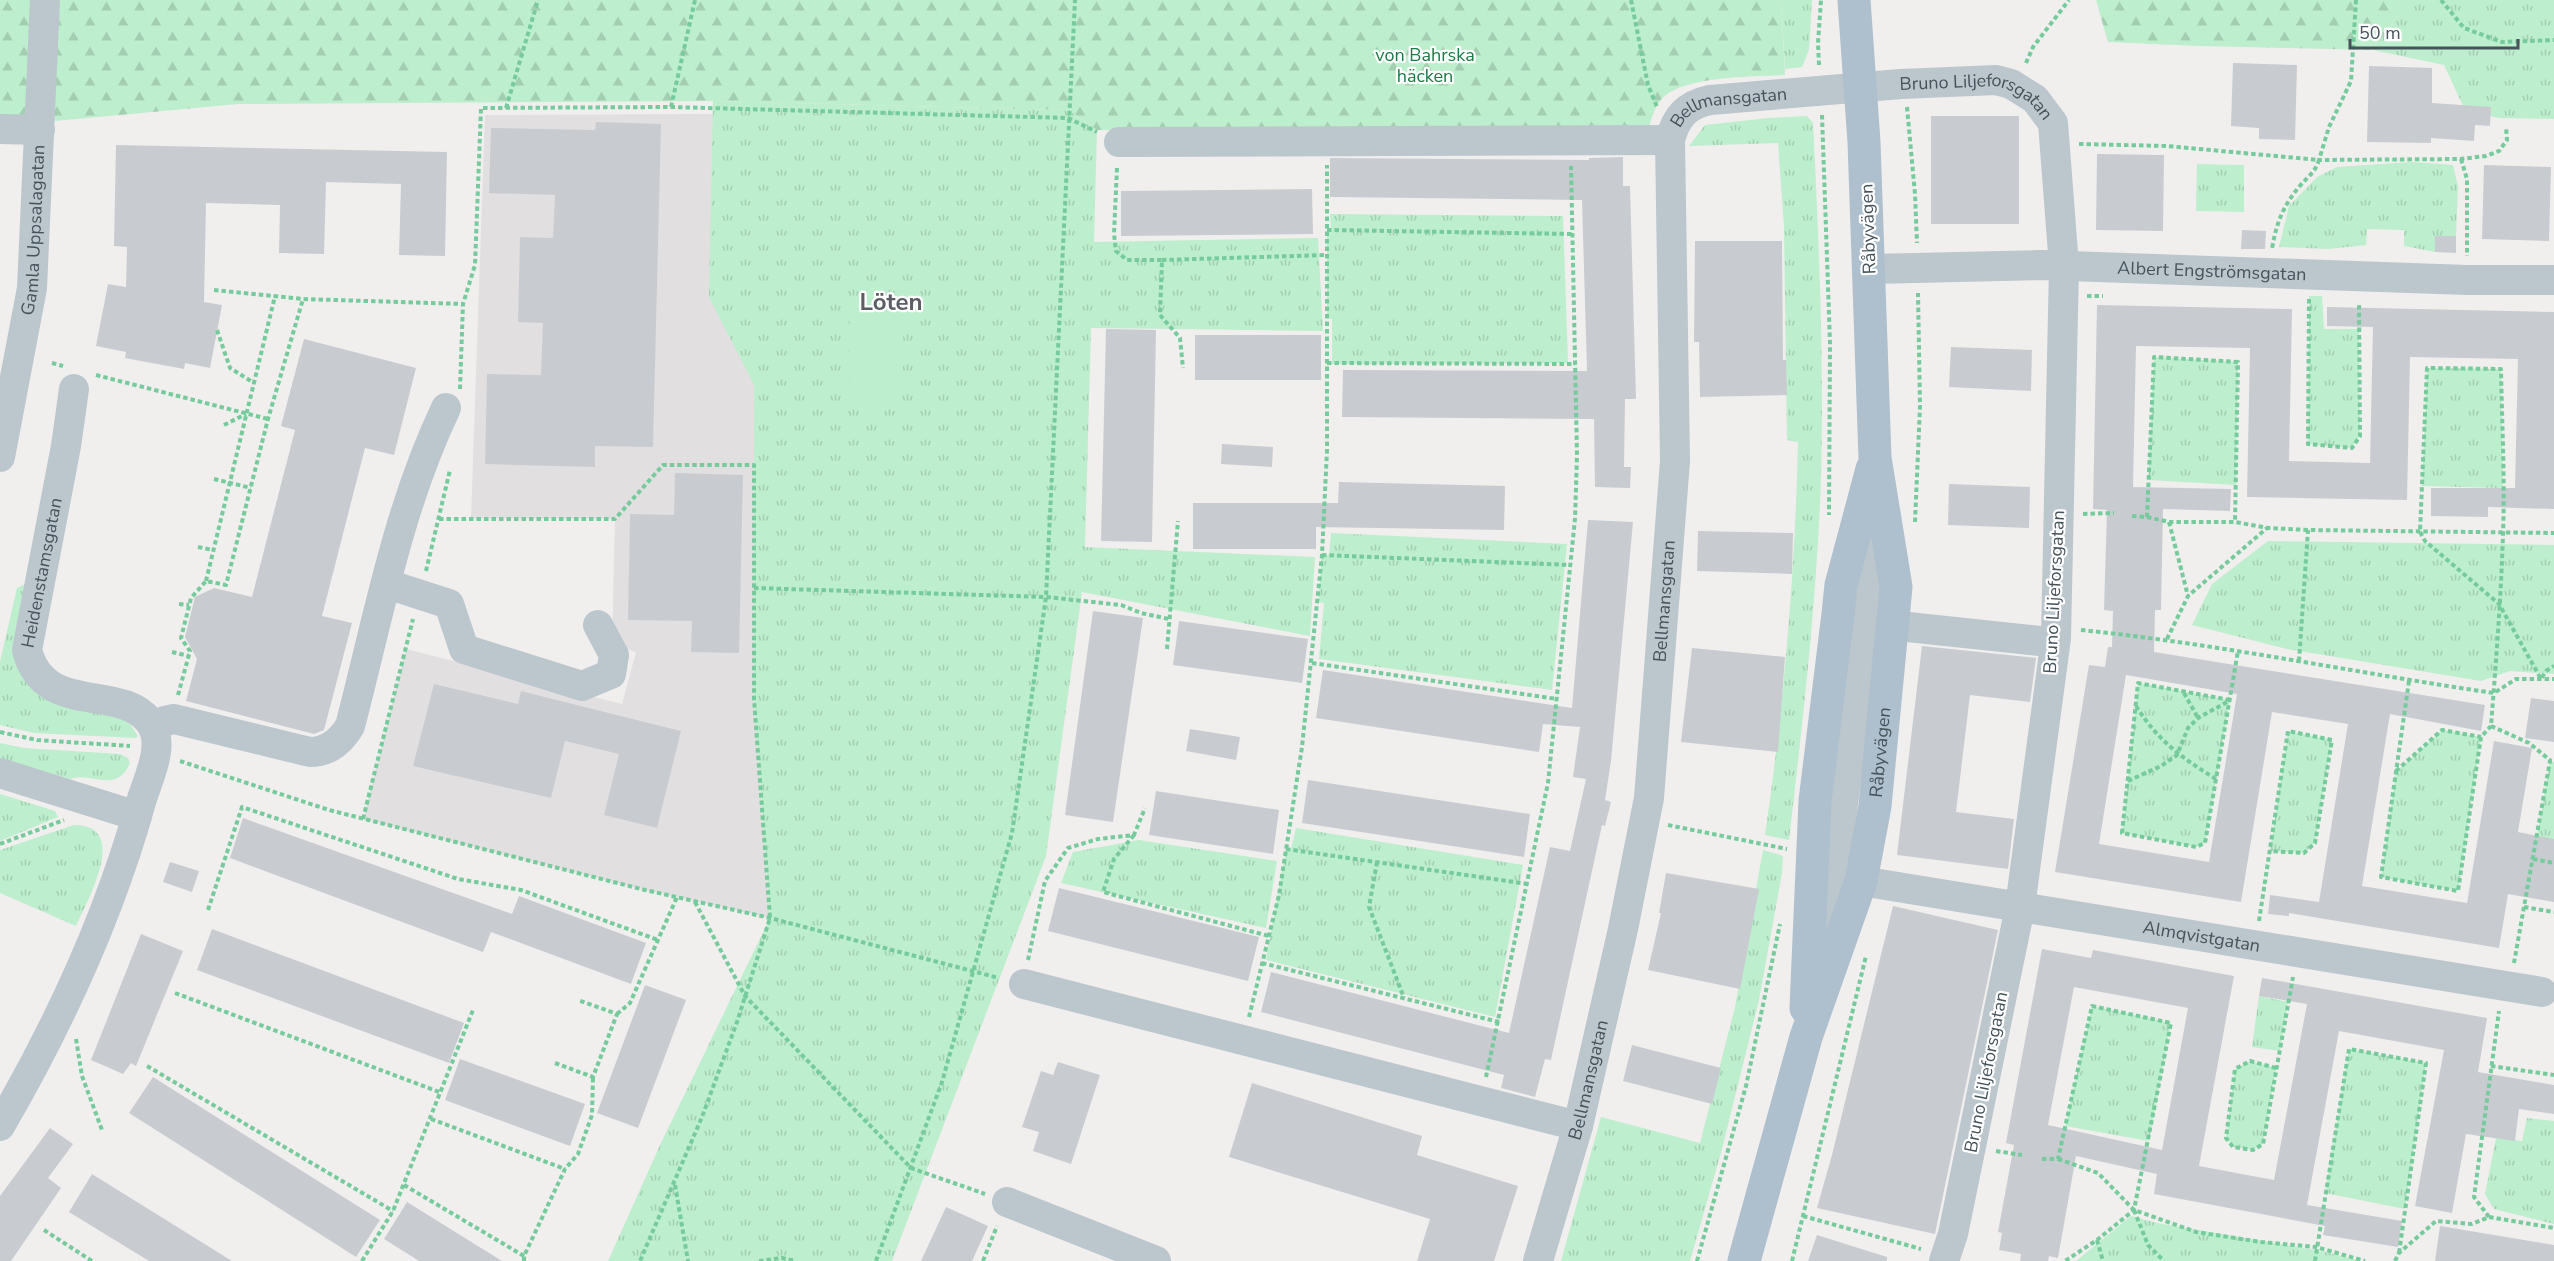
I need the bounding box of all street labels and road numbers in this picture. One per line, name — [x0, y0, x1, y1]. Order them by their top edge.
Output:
street label: Bruno Liljeforsgatan — [1899, 67, 2059, 125]
street label: Bellmansgatan — [1665, 82, 1788, 132]
street label: Gamla Uppsalagatan — [15, 144, 50, 317]
street label: Råbyvägen — [1854, 183, 1882, 275]
street label: Albert Engströmsgatan — [2117, 256, 2307, 286]
street label: Heidenstamsgatan — [16, 495, 68, 650]
street label: Bruno Liljeforsgatan — [2038, 510, 2070, 674]
street label: Bellmansgatan — [1648, 539, 1681, 663]
street label: Råbyvägen — [1864, 706, 1896, 799]
street label: Almqvistgatan — [2141, 915, 2262, 958]
street label: Bruno Liljeforsgatan — [1959, 989, 2013, 1155]
street label: Bellmansgatan — [1563, 1018, 1614, 1143]

